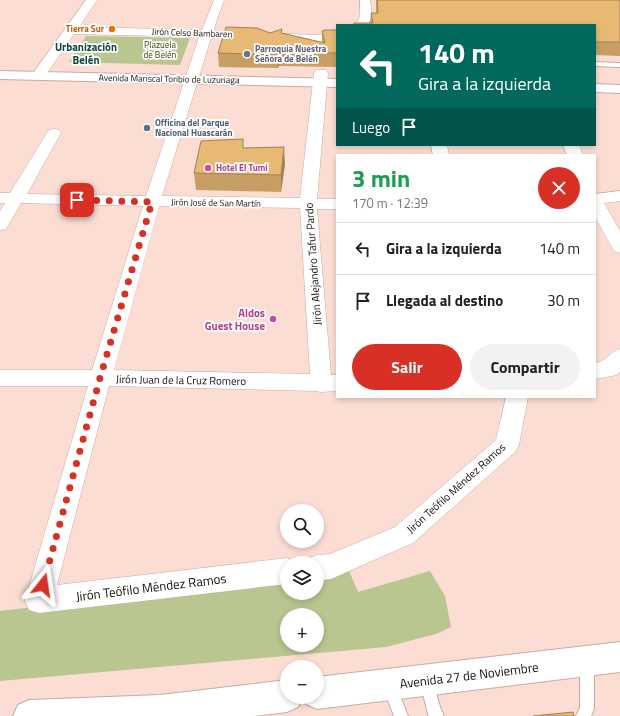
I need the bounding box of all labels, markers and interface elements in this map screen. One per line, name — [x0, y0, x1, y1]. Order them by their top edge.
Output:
place label: Tierra Sur — [66, 22, 105, 35]
marker: Tierra Sur — [107, 24, 117, 34]
street label: Jirón Celso Bambaren — [151, 25, 233, 40]
text: 140 m — [418, 31, 495, 74]
park label: Plazuela de Belén — [144, 38, 177, 61]
district label: Urbanización Belén — [55, 39, 117, 68]
icon: left — [352, 40, 404, 92]
place label: Parroquia Nuestra Señora de Belén — [255, 42, 327, 65]
marker: Parroquia Nuestra Señora de Belén — [242, 49, 252, 59]
text: Gira a la izquierda — [418, 70, 551, 97]
street label: Avenida Mariscal Toribio de Luzuriaga — [98, 71, 240, 86]
place label: Officina del Parque Nacional Huascarán — [155, 116, 232, 139]
text: Luego — [352, 116, 390, 139]
icon: arrive — [398, 116, 420, 138]
marker: Officina del Parque Nacional Huascarán — [142, 123, 152, 133]
text: 3 min — [352, 160, 410, 196]
place label: Hotel El Tumi — [216, 161, 268, 174]
marker: Hotel El Tumi — [203, 163, 213, 173]
button: close — [538, 167, 580, 209]
pin — [60, 183, 94, 217]
icon: arrive — [66, 189, 88, 211]
text: 170 m · 12:39 — [352, 193, 428, 213]
street label: Jirón José de San Martín — [171, 195, 261, 210]
street label: Jirón Alejandro Tafur Pardo — [301, 202, 325, 326]
text: Gira a la izquierda — [386, 237, 502, 260]
text: 140 m — [539, 237, 580, 260]
icon: left — [352, 238, 374, 260]
text: Llegada al destino — [386, 289, 503, 312]
text: 30 m — [547, 289, 580, 312]
icon: arrive — [352, 290, 374, 312]
place label: Aldos Guest House — [205, 305, 265, 334]
marker: Aldos Guest House — [268, 314, 278, 324]
button: Salir — [352, 344, 462, 390]
button: Compartir — [470, 344, 580, 390]
street label: Jirón Juan de la Cruz Romero — [116, 371, 246, 389]
street label: Jirón Teófilo Méndez Ramos — [403, 439, 509, 537]
map controls — [280, 504, 324, 704]
button: search — [280, 504, 324, 548]
button: layers — [280, 556, 324, 600]
position arrow — [22, 564, 64, 606]
street label: Jirón Teófilo Méndez Ramos — [75, 568, 227, 606]
button: + — [280, 608, 324, 652]
street label: Avenida 27 de Noviembre — [398, 657, 540, 693]
button: − — [280, 660, 324, 704]

